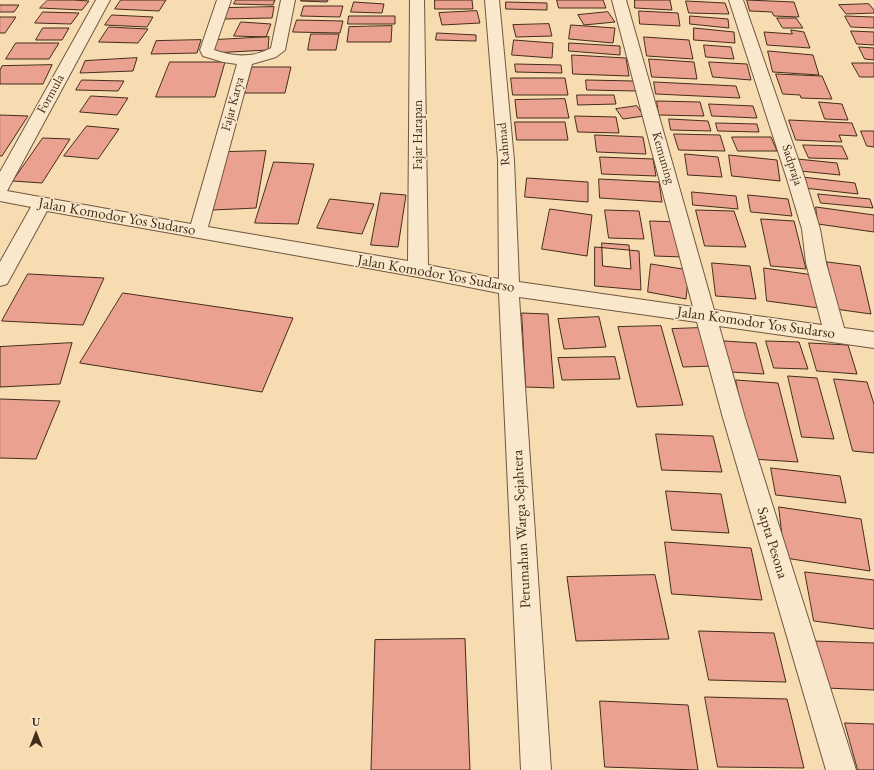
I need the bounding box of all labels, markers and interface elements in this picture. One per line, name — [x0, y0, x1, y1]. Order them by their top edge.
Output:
street label: Formula — [34, 72, 68, 116]
street label: Fajar Karya — [218, 75, 248, 133]
street label: Fajar Harapan — [410, 100, 426, 170]
street label: Rahmad — [494, 122, 514, 166]
street label: Kemuning — [648, 130, 678, 186]
street label: Sadpraja — [778, 143, 806, 187]
street label: Jalan Komodor Yos Sudarso — [37, 194, 197, 240]
street label: Jalan Komodor Yos Sudarso — [356, 251, 516, 297]
street label: Jalan Komodor Yos Sudarso — [676, 303, 836, 343]
street label: Perumahan Warga Sejahtera — [509, 449, 535, 609]
street label: Sapta Pesona — [753, 505, 791, 581]
north arrow — [16, 714, 56, 754]
text: U — [32, 715, 40, 729]

